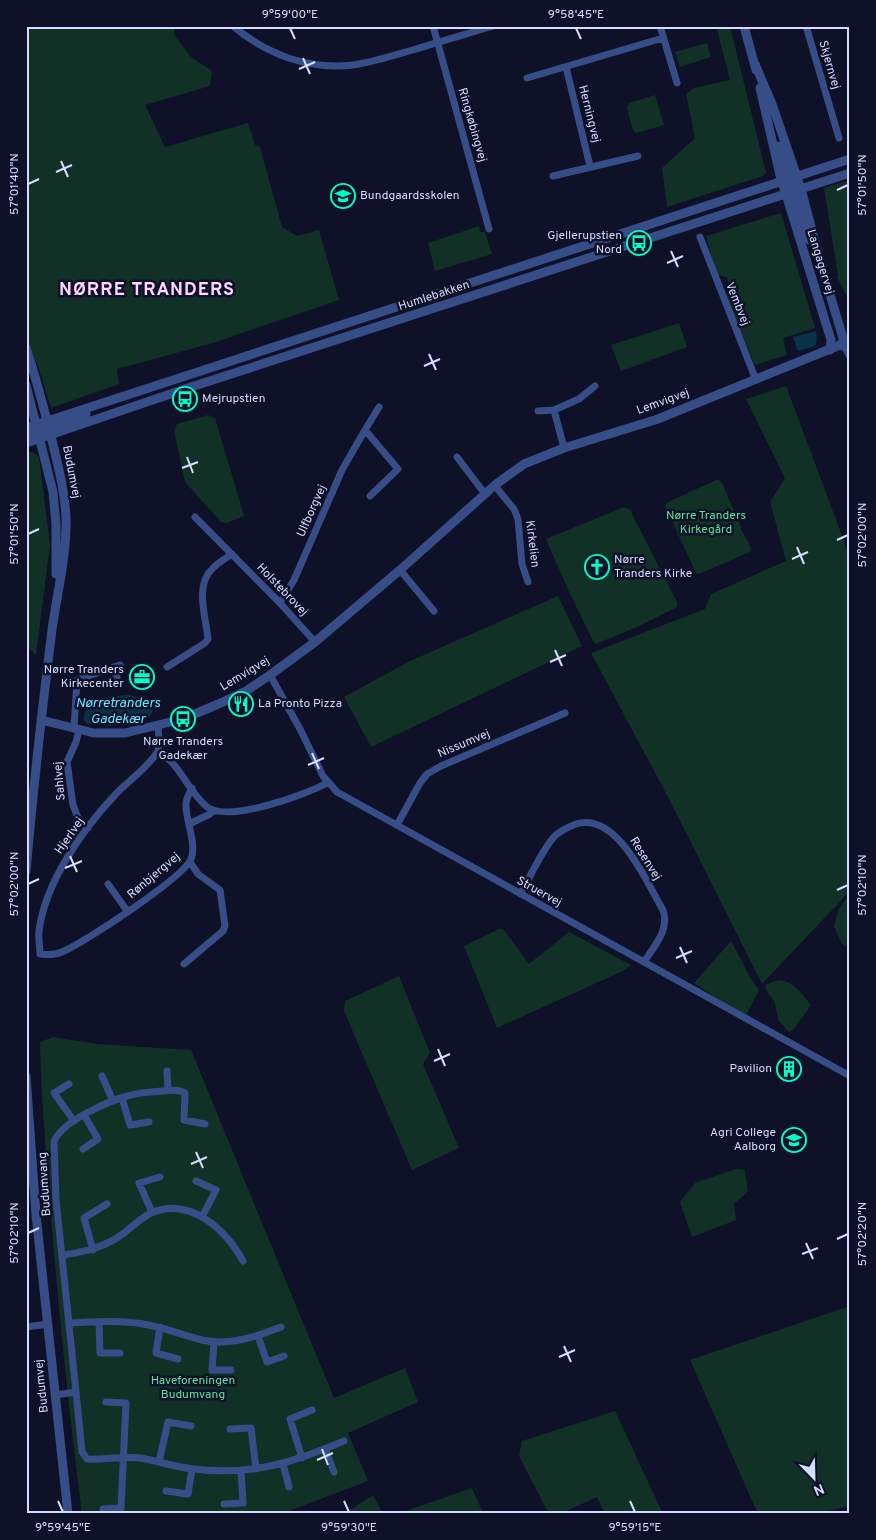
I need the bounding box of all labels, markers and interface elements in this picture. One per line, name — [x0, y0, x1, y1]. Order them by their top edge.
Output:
text: 9°59'00"E — [262, 7, 318, 23]
text: 9°58'45"E — [548, 7, 604, 23]
street label: Skjernvej — [814, 39, 844, 91]
street label: Herningvej — [574, 84, 604, 144]
street label: Ringkøbingvej — [454, 86, 490, 164]
text: 57°01'40"N — [7, 153, 23, 215]
text: 57°01'50"N — [855, 154, 871, 216]
school or university icon: Bundgaardsskolen — [330, 183, 356, 209]
place label: Bundgaardsskolen — [360, 188, 460, 204]
place label: Gjellerupstien Nord — [547, 228, 622, 258]
street label: Langagervej — [803, 228, 837, 296]
bus stop icon: Gjellerupstien Nord — [626, 230, 652, 256]
street label: Humlebakken — [396, 277, 472, 315]
district label: NØRRE TRANDERS — [59, 279, 235, 302]
street label: Vembvej — [721, 280, 753, 328]
street label: Lemvigvej — [634, 385, 692, 419]
bus stop icon: Mejrupstien — [172, 386, 198, 412]
place label: Mejrupstien — [202, 391, 265, 407]
street label: Budumvej — [58, 444, 84, 500]
street label: Ulfborgvej — [293, 482, 331, 540]
text: 57°01'50"N — [7, 503, 23, 565]
text: 57°02'00"N — [855, 503, 871, 567]
park label: Nørre Tranders Kirkegård — [666, 508, 746, 538]
street label: Kirkelien — [521, 519, 543, 569]
place label: Nørre Tranders Kirke — [614, 552, 692, 582]
church icon: Nørre Tranders Kirke — [584, 554, 610, 580]
street label: Holstebrovej — [253, 560, 311, 620]
street label: Lemvigvej — [217, 653, 273, 695]
place label: Nørre Tranders Kirkecenter — [44, 662, 124, 692]
office icon: Nørre Tranders Kirkecenter — [129, 664, 155, 690]
restaurant icon: La Pronto Pizza — [228, 691, 254, 717]
water label: Nørretranders Gadekær — [76, 695, 161, 728]
place label: La Pronto Pizza — [258, 696, 342, 712]
bus stop icon: Nørre Tranders Gadekær — [170, 706, 196, 732]
street label: Nissumvej — [435, 726, 493, 762]
place label: Nørre Tranders Gadekær — [143, 734, 223, 764]
street label: Sahlvej — [50, 761, 70, 801]
street label: Hjerlvej — [52, 814, 88, 858]
street label: Resenvej — [625, 834, 665, 884]
street label: Rønbjergvej — [124, 849, 184, 903]
text: 57°02'00"N — [7, 852, 23, 916]
text: 57°02'10"N — [855, 854, 871, 916]
street label: Struervej — [514, 873, 564, 911]
building icon: Pavilion — [776, 1056, 802, 1082]
place label: Pavilion — [730, 1061, 772, 1077]
place label: Agri College Aalborg — [710, 1125, 776, 1155]
school or university icon: Agri College Aalborg — [781, 1127, 807, 1153]
street label: Budumvang — [35, 1151, 55, 1217]
text: 57°02'10"N — [7, 1202, 23, 1264]
text: 57°02'20"N — [855, 1202, 871, 1266]
street label: Budumvej — [31, 1358, 53, 1414]
park label: Haveforeningen Budumvang — [151, 1373, 235, 1403]
north arrow — [788, 1452, 838, 1502]
text: N — [811, 1479, 826, 1498]
text: 9°59'45"E — [35, 1520, 91, 1536]
text: 9°59'30"E — [321, 1520, 377, 1536]
text: 9°59'15"E — [608, 1520, 662, 1536]

